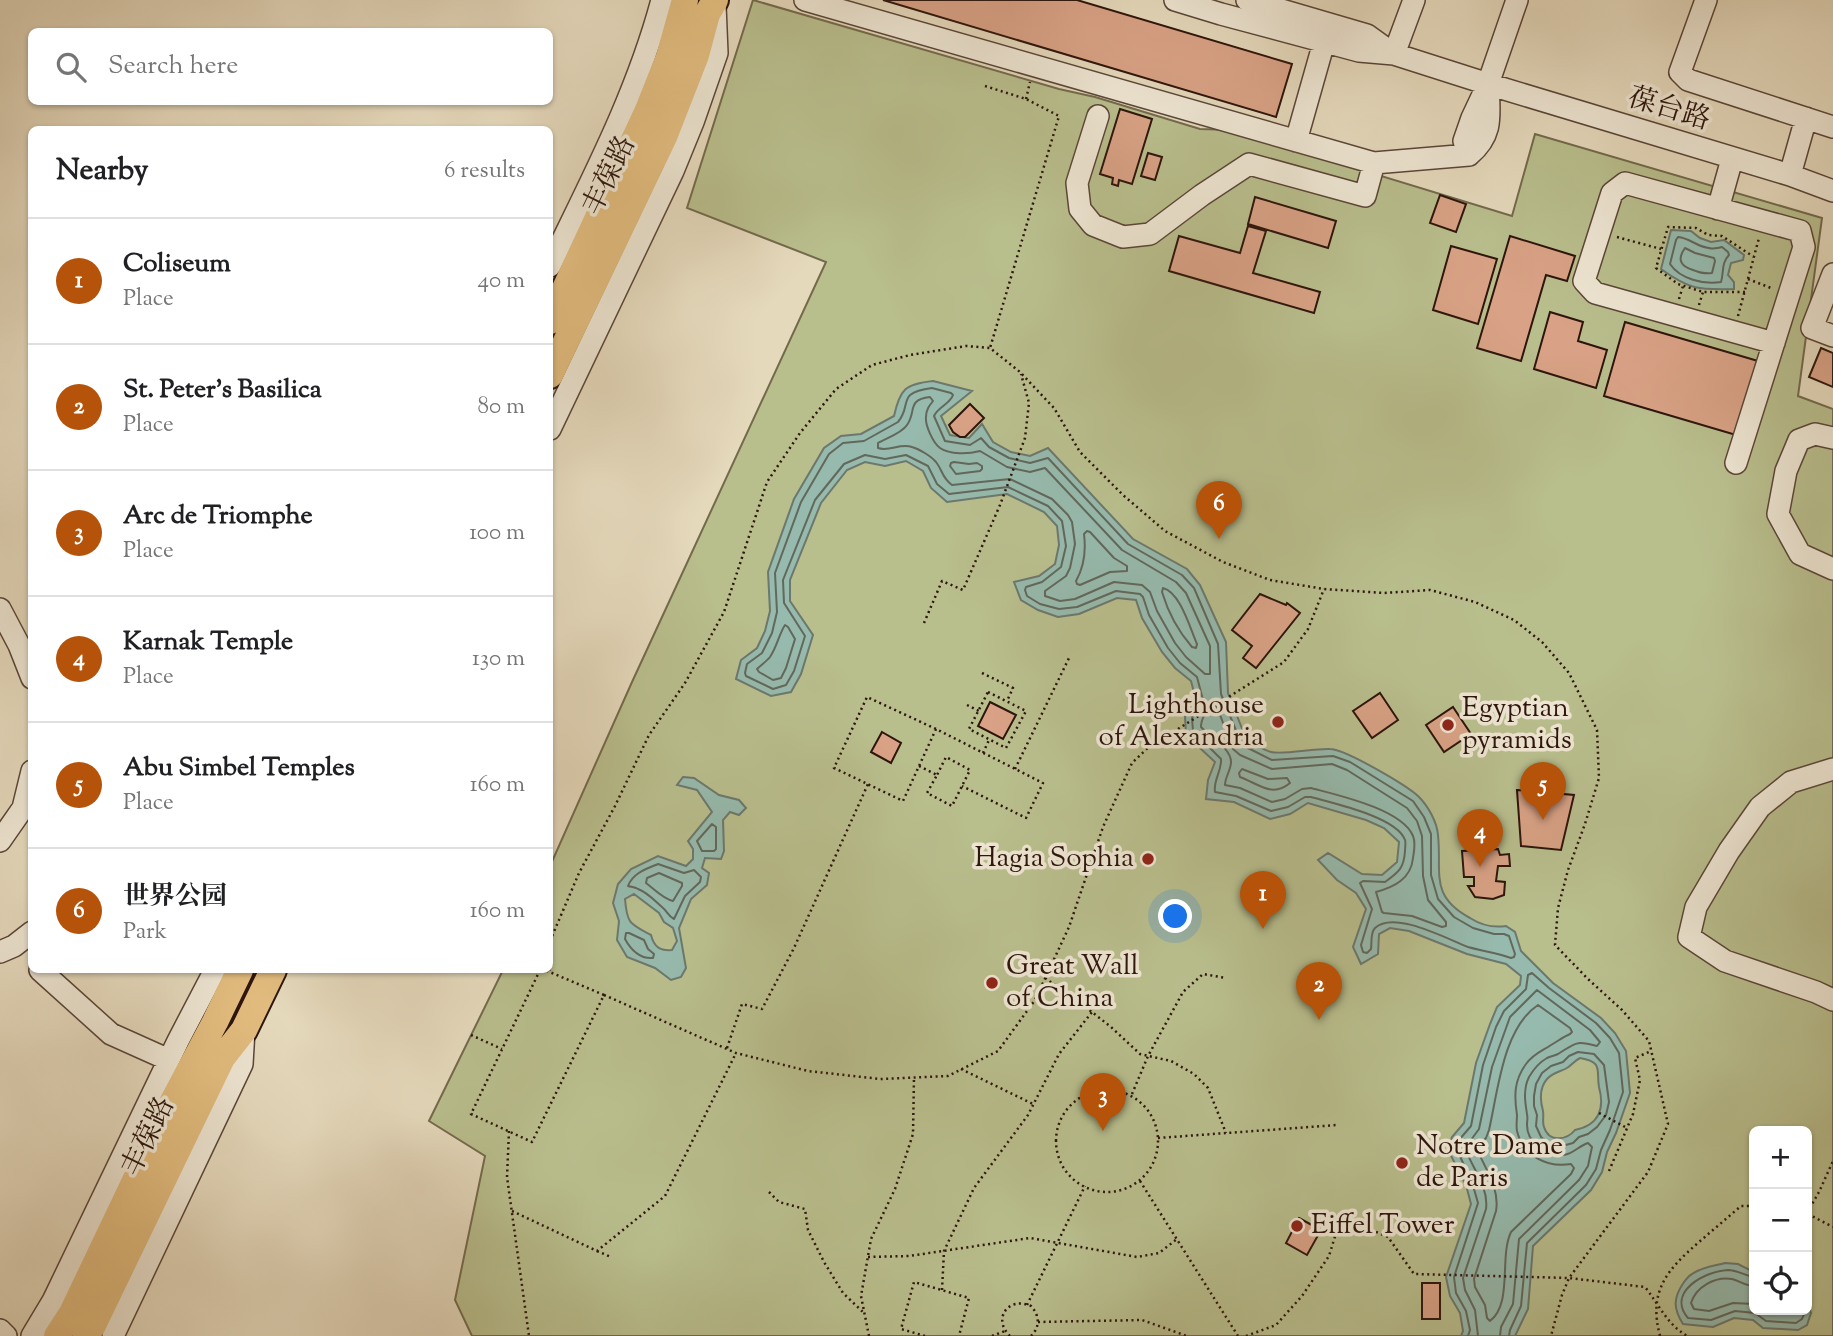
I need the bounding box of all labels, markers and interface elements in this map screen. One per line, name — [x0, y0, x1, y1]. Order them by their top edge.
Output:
search box — [28, 28, 553, 105]
icon: search — [52, 48, 90, 86]
text: Search here — [108, 48, 238, 85]
street label: 葆台路 — [1623, 79, 1715, 141]
street label: 丰葆路 — [574, 129, 646, 223]
text: Nearby — [56, 150, 148, 193]
text: 6 results — [444, 155, 525, 188]
text: Coliseum — [123, 246, 231, 283]
text: 1 — [75, 265, 83, 298]
text: 40 m — [478, 265, 525, 298]
text: Place — [123, 283, 174, 316]
text: St. Peter's Basilica — [123, 372, 322, 409]
text: 2 — [74, 391, 84, 424]
text: 80 m — [477, 391, 525, 424]
text: Place — [123, 409, 174, 442]
pin: 6 — [1196, 481, 1242, 539]
text: Arc de Triomphe — [123, 498, 313, 535]
text: 3 — [74, 517, 84, 550]
text: 100 m — [469, 517, 525, 550]
text: Place — [123, 535, 174, 568]
text: Karnak Temple — [123, 624, 293, 661]
text: 4 — [73, 643, 85, 676]
text: 130 m — [472, 643, 525, 676]
text: Place — [123, 661, 174, 694]
place label: Lighthouse of Alexandria — [1099, 686, 1264, 758]
place label: Egyptian pyramids — [1462, 689, 1572, 761]
marker: Lighthouse of Alexandria — [1270, 714, 1286, 730]
marker: Egyptian pyramids — [1440, 717, 1456, 733]
text: Abu Simbel Temples — [123, 750, 355, 787]
pin: 5 — [1520, 762, 1566, 820]
text: 5 — [75, 769, 83, 802]
text: 160 m — [470, 769, 525, 802]
text: Place — [123, 787, 174, 820]
pin: 4 — [1457, 809, 1503, 867]
place label: Hagia Sophia — [974, 839, 1134, 879]
marker: Hagia Sophia — [1140, 851, 1156, 867]
pin: 1 — [1240, 871, 1286, 929]
text: 世界公园 — [123, 879, 227, 916]
text: 6 — [73, 895, 85, 928]
text: 160 m — [470, 895, 525, 928]
your location — [1158, 899, 1192, 933]
text: Park — [123, 916, 167, 949]
place label: Great Wall of China — [1006, 947, 1139, 1019]
pin: 2 — [1296, 962, 1342, 1020]
marker: Great Wall of China — [984, 975, 1000, 991]
pin: 3 — [1080, 1073, 1126, 1131]
street label: 丰葆路 — [113, 1090, 185, 1184]
map controls — [1749, 1126, 1812, 1315]
button: + — [1749, 1126, 1812, 1189]
place label: Notre Dame de Paris — [1416, 1127, 1563, 1199]
marker: Notre Dame de Paris — [1394, 1155, 1410, 1171]
button: − — [1749, 1189, 1812, 1252]
place label: Eiffel Tower — [1311, 1206, 1455, 1246]
marker: Eiffel Tower — [1289, 1218, 1305, 1234]
button: locate — [1749, 1252, 1812, 1315]

